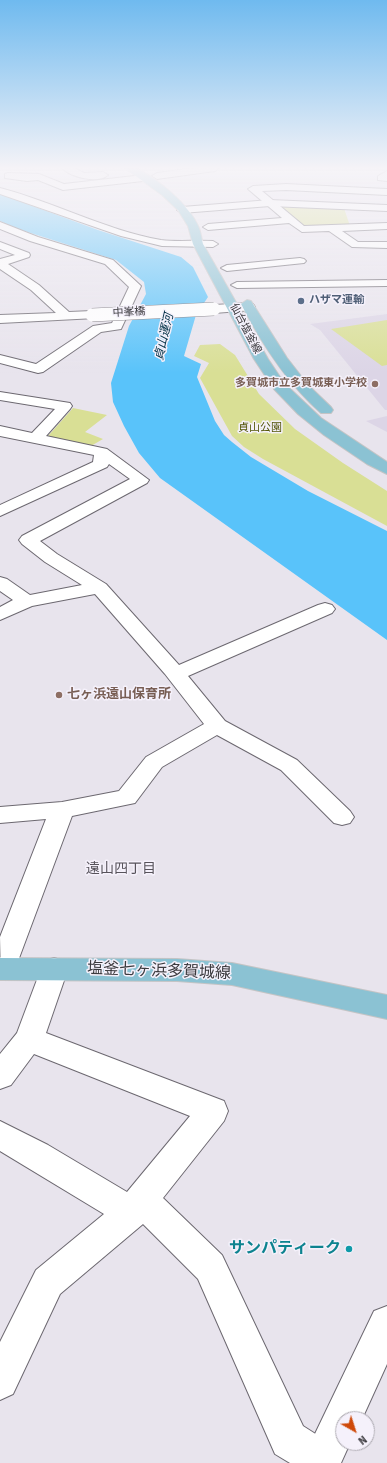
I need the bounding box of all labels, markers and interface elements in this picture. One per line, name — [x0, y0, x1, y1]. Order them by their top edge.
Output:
place label: ハザマ運輸 — [309, 294, 364, 308]
marker: ハザマ運輸 — [296, 296, 306, 306]
street label: 仙台塩釜線 — [226, 302, 264, 356]
street label: 中峯橋 — [112, 306, 146, 320]
water label: 貞山運河 — [153, 312, 177, 362]
place label: 多賀城市立多賀城東小学校 — [235, 377, 367, 391]
marker: 多賀城市立多賀城東小学校 — [370, 379, 380, 389]
park label: 貞山公園 — [238, 422, 282, 436]
place label: 七ヶ浜遠山保育所 — [67, 687, 171, 703]
marker: 七ヶ浜遠山保育所 — [54, 690, 64, 700]
district label: 遠山四丁目 — [86, 862, 156, 878]
street label: 塩釜七ヶ浜多賀城線 — [87, 960, 231, 984]
place label: サンパティーク — [229, 1239, 341, 1259]
marker: サンパティーク — [344, 1244, 354, 1254]
north arrow — [335, 1411, 375, 1451]
text: N — [355, 1432, 370, 1448]

